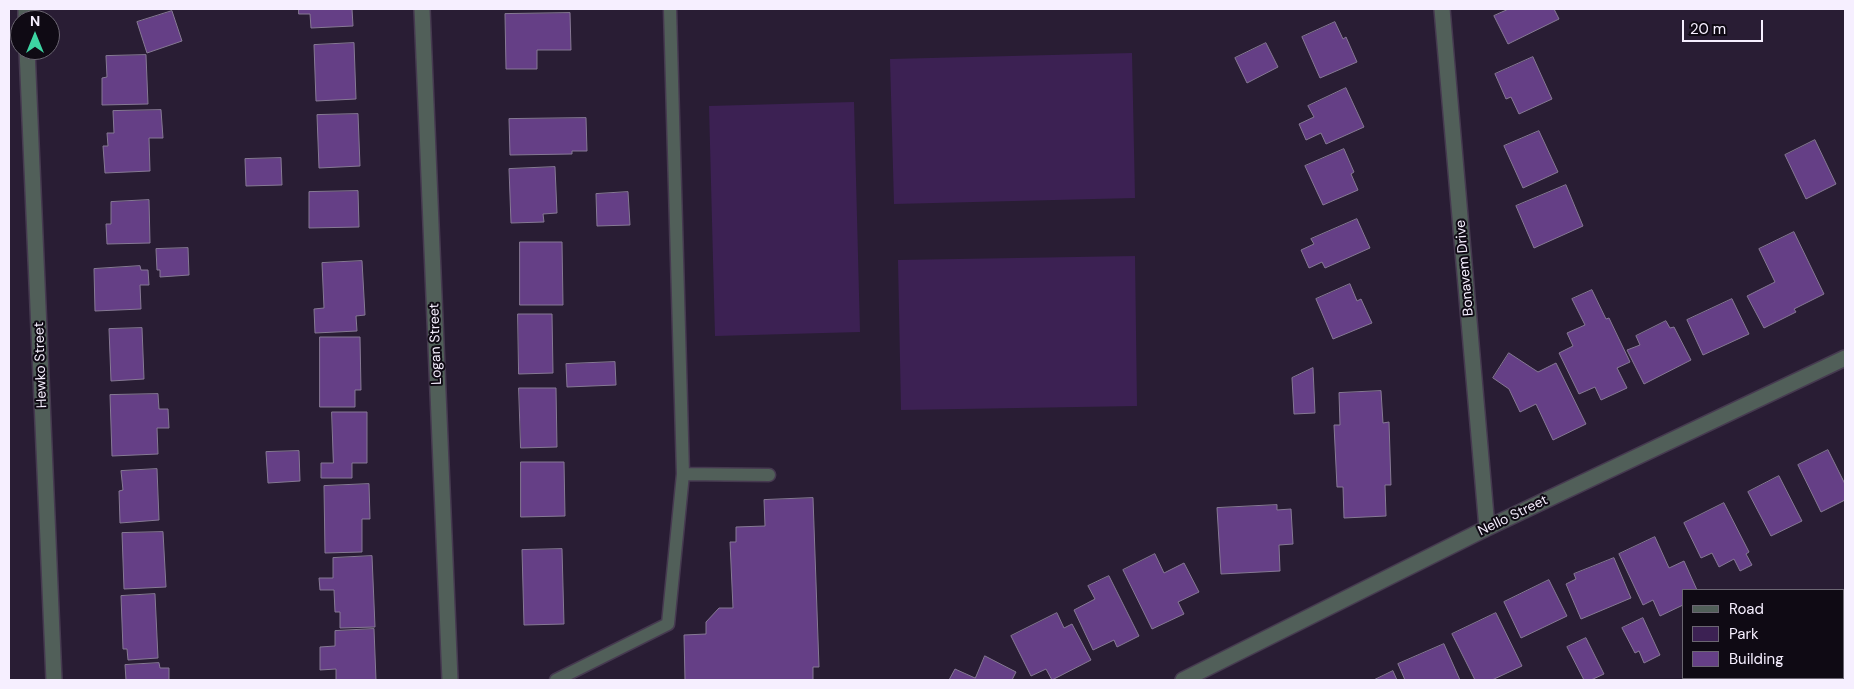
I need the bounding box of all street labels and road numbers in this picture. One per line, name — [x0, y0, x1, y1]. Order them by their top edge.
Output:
street label: Bonavem Drive — [1452, 219, 1478, 317]
street label: Logan Street — [426, 303, 446, 385]
street label: Hewko Street — [31, 322, 51, 408]
street label: Nello Street — [1475, 492, 1551, 540]

